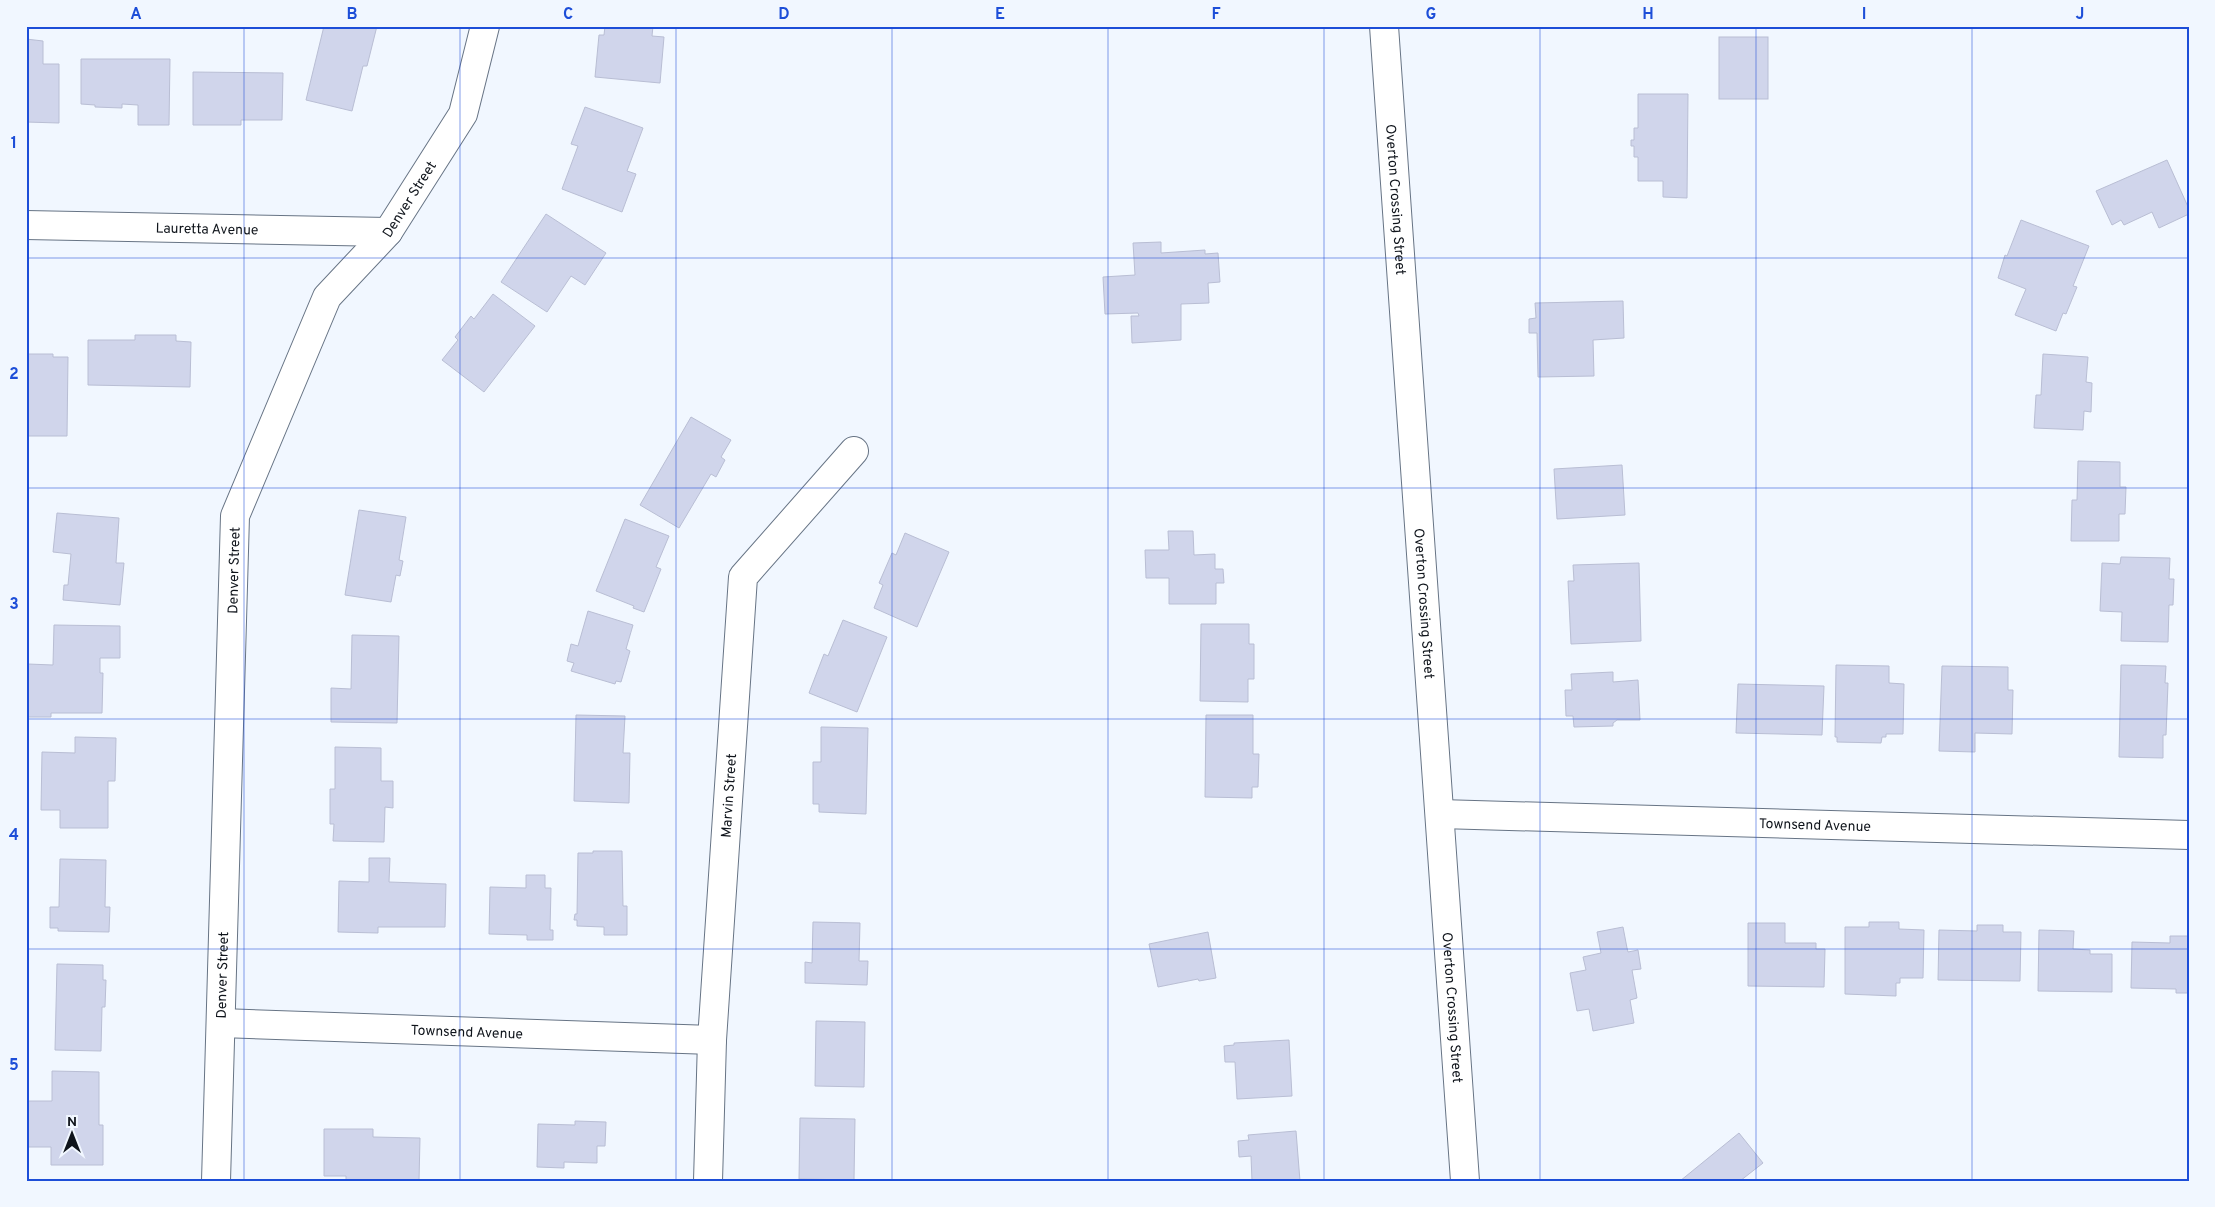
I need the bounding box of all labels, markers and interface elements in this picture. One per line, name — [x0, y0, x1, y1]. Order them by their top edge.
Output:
text: A — [130, 5, 142, 25]
text: B — [346, 5, 358, 25]
text: C — [563, 5, 573, 25]
text: D — [778, 5, 790, 25]
text: E — [995, 5, 1005, 25]
text: F — [1211, 5, 1221, 25]
text: G — [1426, 5, 1436, 25]
text: H — [1642, 5, 1654, 25]
text: I — [1862, 5, 1866, 25]
text: J — [2076, 5, 2084, 25]
street label: Overton Crossing Street — [1381, 124, 1408, 276]
text: 1 — [11, 134, 17, 154]
street label: Denver Street — [380, 159, 441, 241]
street label: Lauretta Avenue — [155, 221, 259, 239]
text: 2 — [9, 365, 19, 385]
street label: Denver Street — [225, 527, 245, 614]
street label: Overton Crossing Street — [1409, 528, 1437, 680]
text: 3 — [9, 595, 19, 615]
street label: Marvin Street — [719, 753, 741, 838]
street label: Townsend Avenue — [1759, 816, 1871, 836]
text: 4 — [9, 826, 19, 846]
street label: Denver Street — [214, 931, 233, 1019]
street label: Overton Crossing Street — [1438, 932, 1465, 1084]
street label: Townsend Avenue — [410, 1023, 523, 1043]
text: 5 — [9, 1056, 19, 1076]
north arrow — [48, 1110, 98, 1160]
text: N — [67, 1114, 77, 1131]

